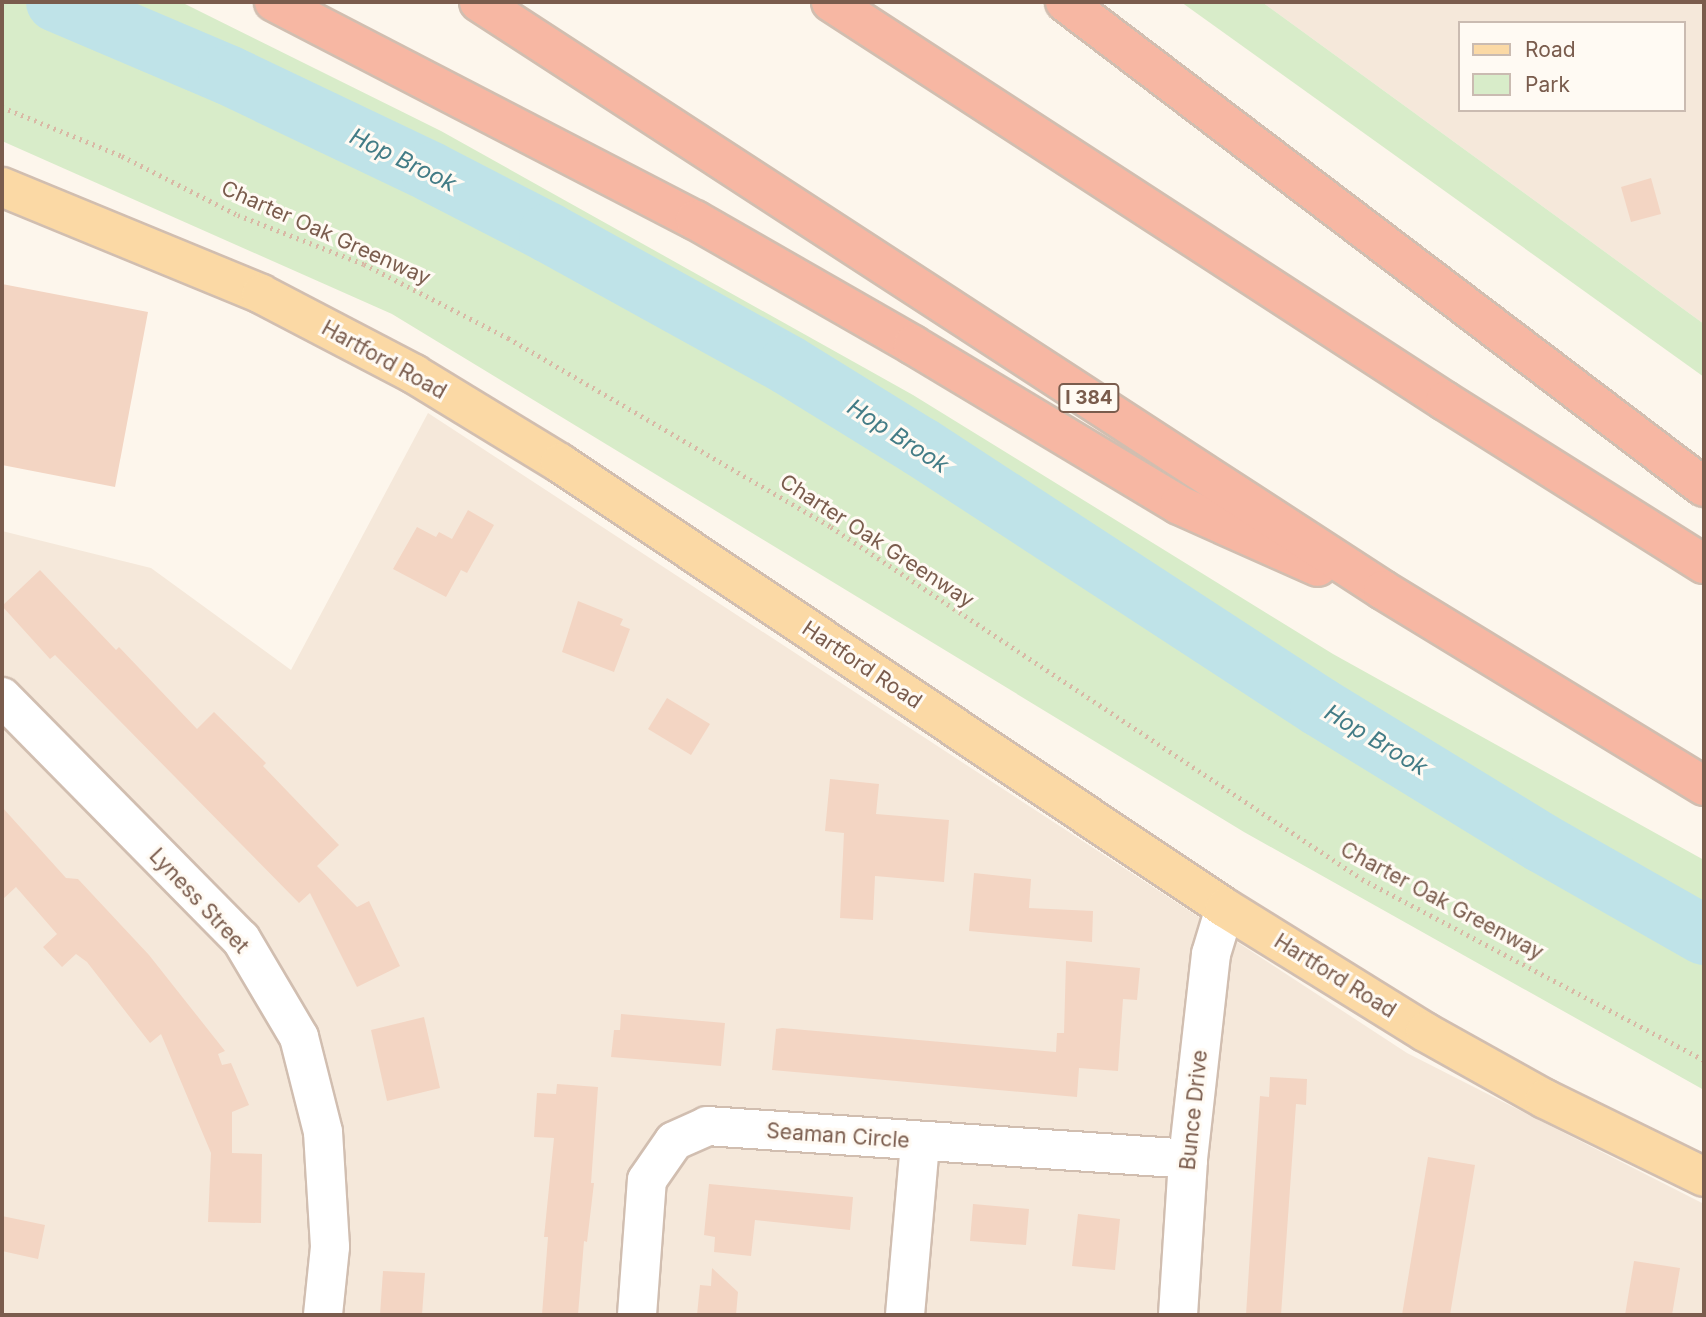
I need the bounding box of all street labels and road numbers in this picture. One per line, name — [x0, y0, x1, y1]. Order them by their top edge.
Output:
street label: Charter Oak Greenway — [217, 175, 435, 291]
street label: Hartford Road — [317, 315, 451, 405]
road number: I 384 — [1058, 382, 1120, 414]
street label: Charter Oak Greenway — [775, 469, 979, 613]
street label: Hartford Road — [797, 616, 927, 714]
street label: Charter Oak Greenway — [1336, 837, 1548, 965]
street label: Lyness Street — [144, 843, 254, 959]
street label: Hartford Road — [1270, 929, 1400, 1023]
street label: Bunce Drive — [1175, 1049, 1213, 1171]
street label: Seaman Circle — [766, 1118, 910, 1154]

